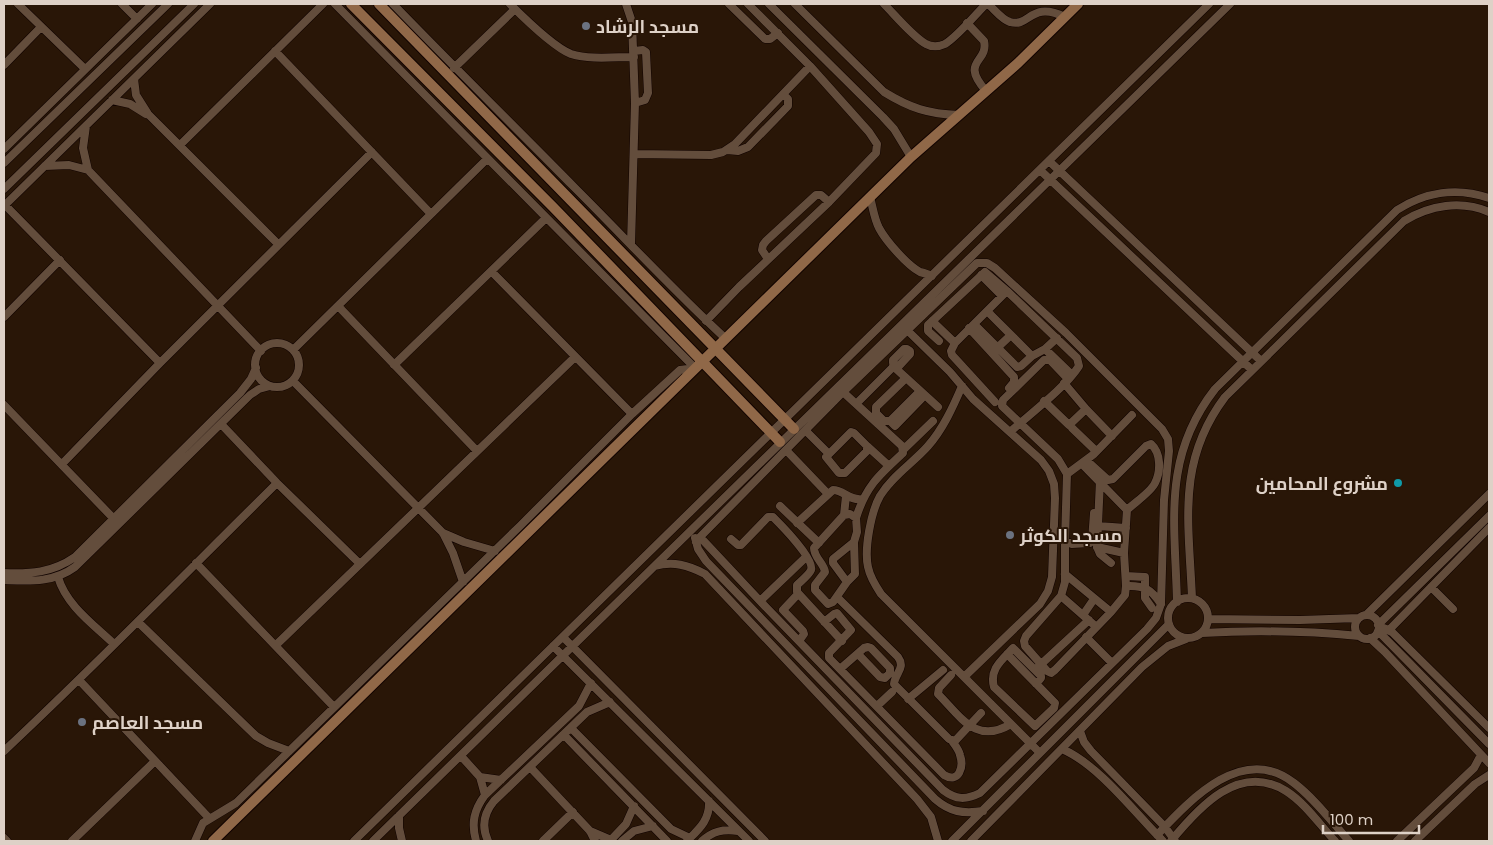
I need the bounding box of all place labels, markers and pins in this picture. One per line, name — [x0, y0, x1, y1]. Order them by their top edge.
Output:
place label: مسجد الرشاد — [596, 14, 699, 39]
marker: مسجد الرشاد — [580, 20, 592, 32]
place label: مشروع المحامين — [1256, 471, 1388, 496]
marker: مشروع المحامين — [1392, 477, 1404, 489]
place label: مسجد الكوثر — [1019, 523, 1122, 548]
marker: مسجد الكوثر — [1004, 529, 1016, 541]
place label: مسجد العاصم — [92, 710, 203, 735]
marker: مسجد العاصم — [76, 716, 88, 728]

